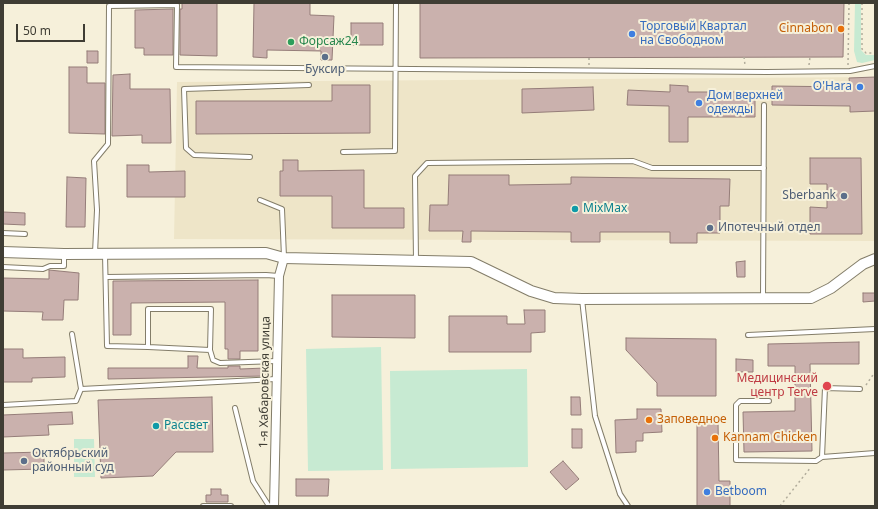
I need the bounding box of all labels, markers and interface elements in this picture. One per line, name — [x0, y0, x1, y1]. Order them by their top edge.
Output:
scale bar — [18, 16, 87, 42]
place label: Торговый Квартал на Свободном — [640, 20, 747, 48]
text: 50 m — [23, 22, 51, 39]
place label: Cinnabon — [779, 22, 833, 36]
marker: Cinnabon — [836, 24, 846, 34]
marker: Торговый Квартал на Свободном — [627, 29, 637, 39]
place label: Форсаж24 — [299, 35, 358, 49]
marker: Форсаж24 — [286, 37, 296, 47]
marker: Буксир — [320, 52, 330, 62]
place label: Буксир — [305, 63, 345, 77]
place label: O'Hara — [813, 80, 852, 94]
marker: O'Hara — [855, 82, 865, 92]
place label: Дом верхней одежды — [707, 89, 783, 117]
marker: Дом верхней одежды — [694, 98, 704, 108]
place label: Sberbank — [782, 189, 836, 203]
marker: Sberbank — [839, 191, 849, 201]
place label: MixMax — [583, 202, 627, 216]
marker: MixMax — [570, 204, 580, 214]
place label: Ипотечный отдел — [718, 221, 820, 235]
marker: Ипотечный отдел — [705, 223, 715, 233]
street label: 1-я Хабаровская улица — [257, 316, 273, 448]
place label: Медицинский центр Terve — [737, 372, 818, 400]
marker: Медицинский центр Terve — [821, 380, 833, 392]
place label: Заповедное — [657, 413, 727, 427]
marker: Заповедное — [644, 415, 654, 425]
place label: Рассвет — [164, 419, 208, 433]
marker: Рассвет — [151, 421, 161, 431]
place label: Kannam Chicken — [723, 431, 818, 445]
marker: Kannam Chicken — [710, 433, 720, 443]
place label: Октябрьский районный суд — [32, 447, 114, 475]
marker: Октябрьский районный суд — [19, 456, 29, 466]
place label: Betboom — [715, 485, 767, 499]
marker: Betboom — [702, 487, 712, 497]

